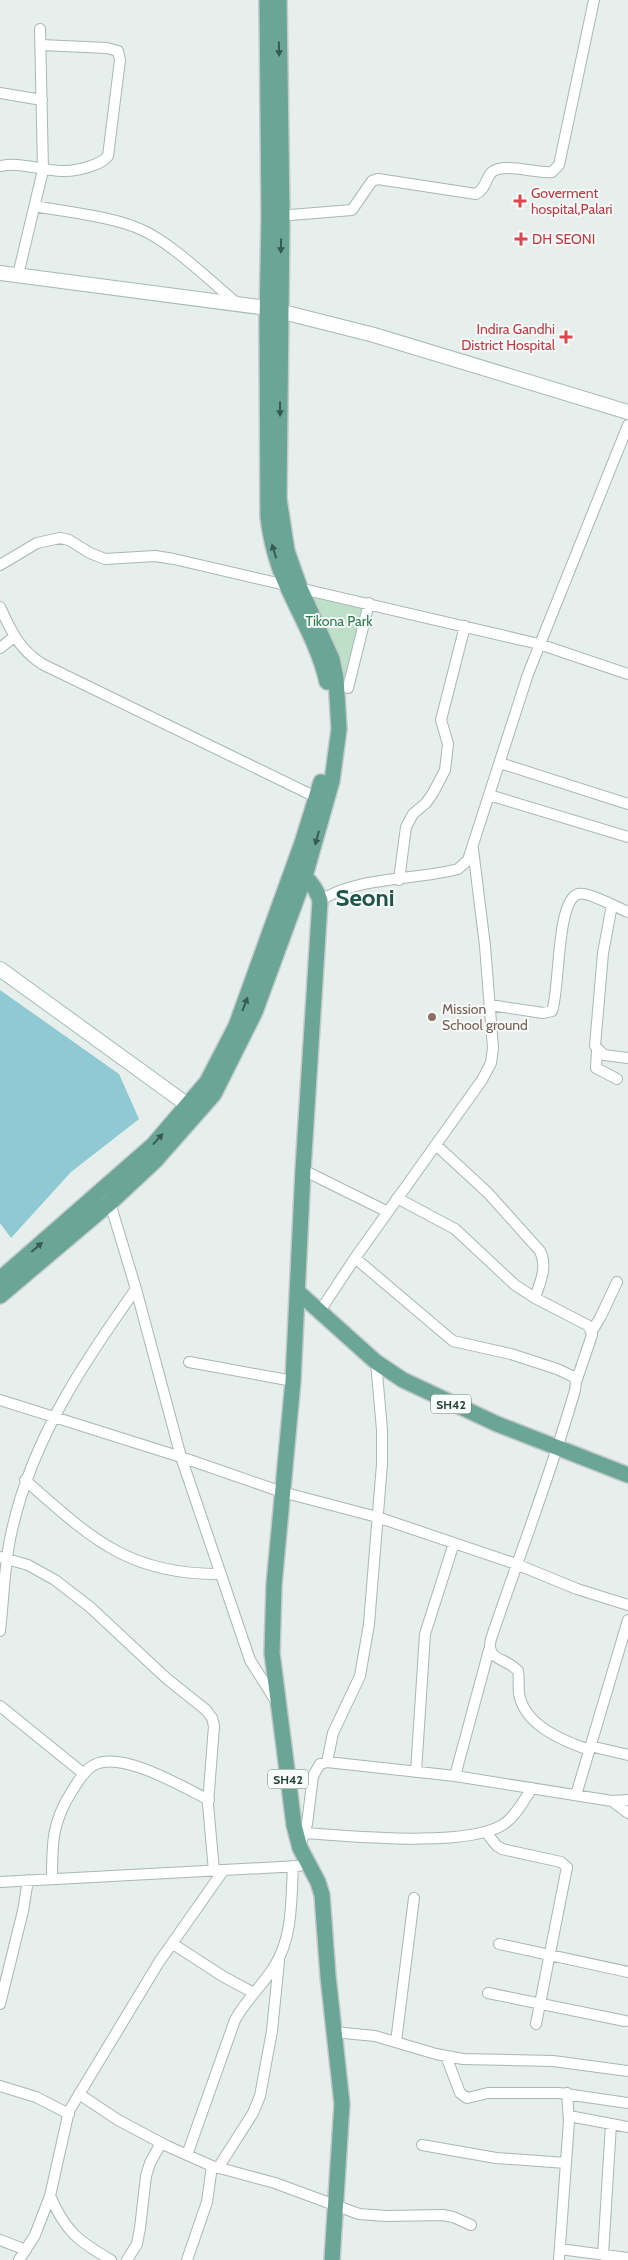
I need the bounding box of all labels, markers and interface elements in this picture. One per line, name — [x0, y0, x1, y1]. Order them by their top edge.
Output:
one-way arrow — [276, 41, 284, 57]
place label: Goverment hospital,Palari — [531, 184, 613, 218]
marker: Goverment hospital,Palari — [513, 194, 527, 208]
place label: DH SEONI — [532, 230, 595, 248]
marker: DH SEONI — [514, 232, 528, 246]
one-way arrow — [277, 238, 285, 254]
place label: Indira Gandhi District Hospital — [461, 320, 556, 354]
marker: Indira Gandhi District Hospital — [559, 330, 573, 344]
one-way arrow — [276, 401, 284, 417]
one-way arrow — [270, 543, 278, 558]
park label: Tikona Park — [306, 612, 373, 630]
one-way arrow — [313, 831, 321, 846]
district label: Seoni — [336, 883, 394, 912]
one-way arrow — [242, 996, 249, 1011]
place label: Mission School ground — [442, 1000, 528, 1034]
marker: Mission School ground — [426, 1011, 438, 1023]
one-way arrow — [152, 1134, 164, 1146]
one-way arrow — [30, 1241, 42, 1253]
road number: SH42 — [431, 1395, 471, 1414]
road number: SH42 — [268, 1770, 308, 1788]

